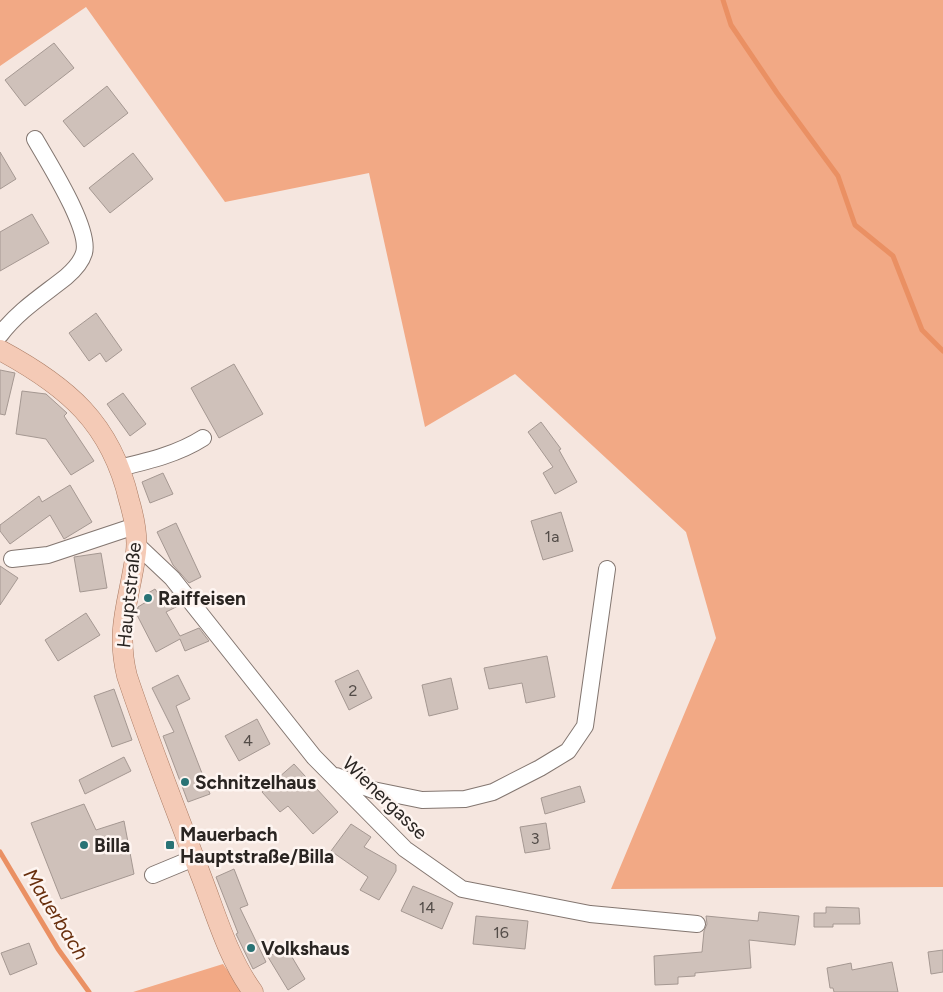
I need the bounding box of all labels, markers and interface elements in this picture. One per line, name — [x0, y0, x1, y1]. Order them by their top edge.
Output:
house number: 1a — [545, 527, 559, 546]
street label: Hauptstraße — [112, 541, 146, 649]
place label: Raiffeisen — [158, 587, 246, 610]
marker: Raiffeisen — [142, 592, 154, 604]
house number: 2 — [349, 681, 357, 700]
house number: 4 — [243, 731, 253, 750]
street label: Wienergasse — [338, 752, 432, 844]
place label: Schnitzelhaus — [195, 771, 316, 794]
marker: Schnitzelhaus — [179, 776, 191, 788]
place label: Mauerbach Hauptstraße/Billa — [180, 823, 334, 868]
house number: 3 — [531, 829, 539, 848]
place label: Billa — [94, 834, 130, 857]
marker: Billa — [78, 839, 90, 851]
marker: Mauerbach Hauptstraße/Billa — [164, 839, 176, 851]
water label: Mauerbach — [19, 864, 93, 964]
house number: 14 — [419, 898, 435, 917]
house number: 16 — [493, 923, 509, 942]
place label: Volkshaus — [261, 937, 349, 960]
marker: Volkshaus — [245, 942, 257, 954]

